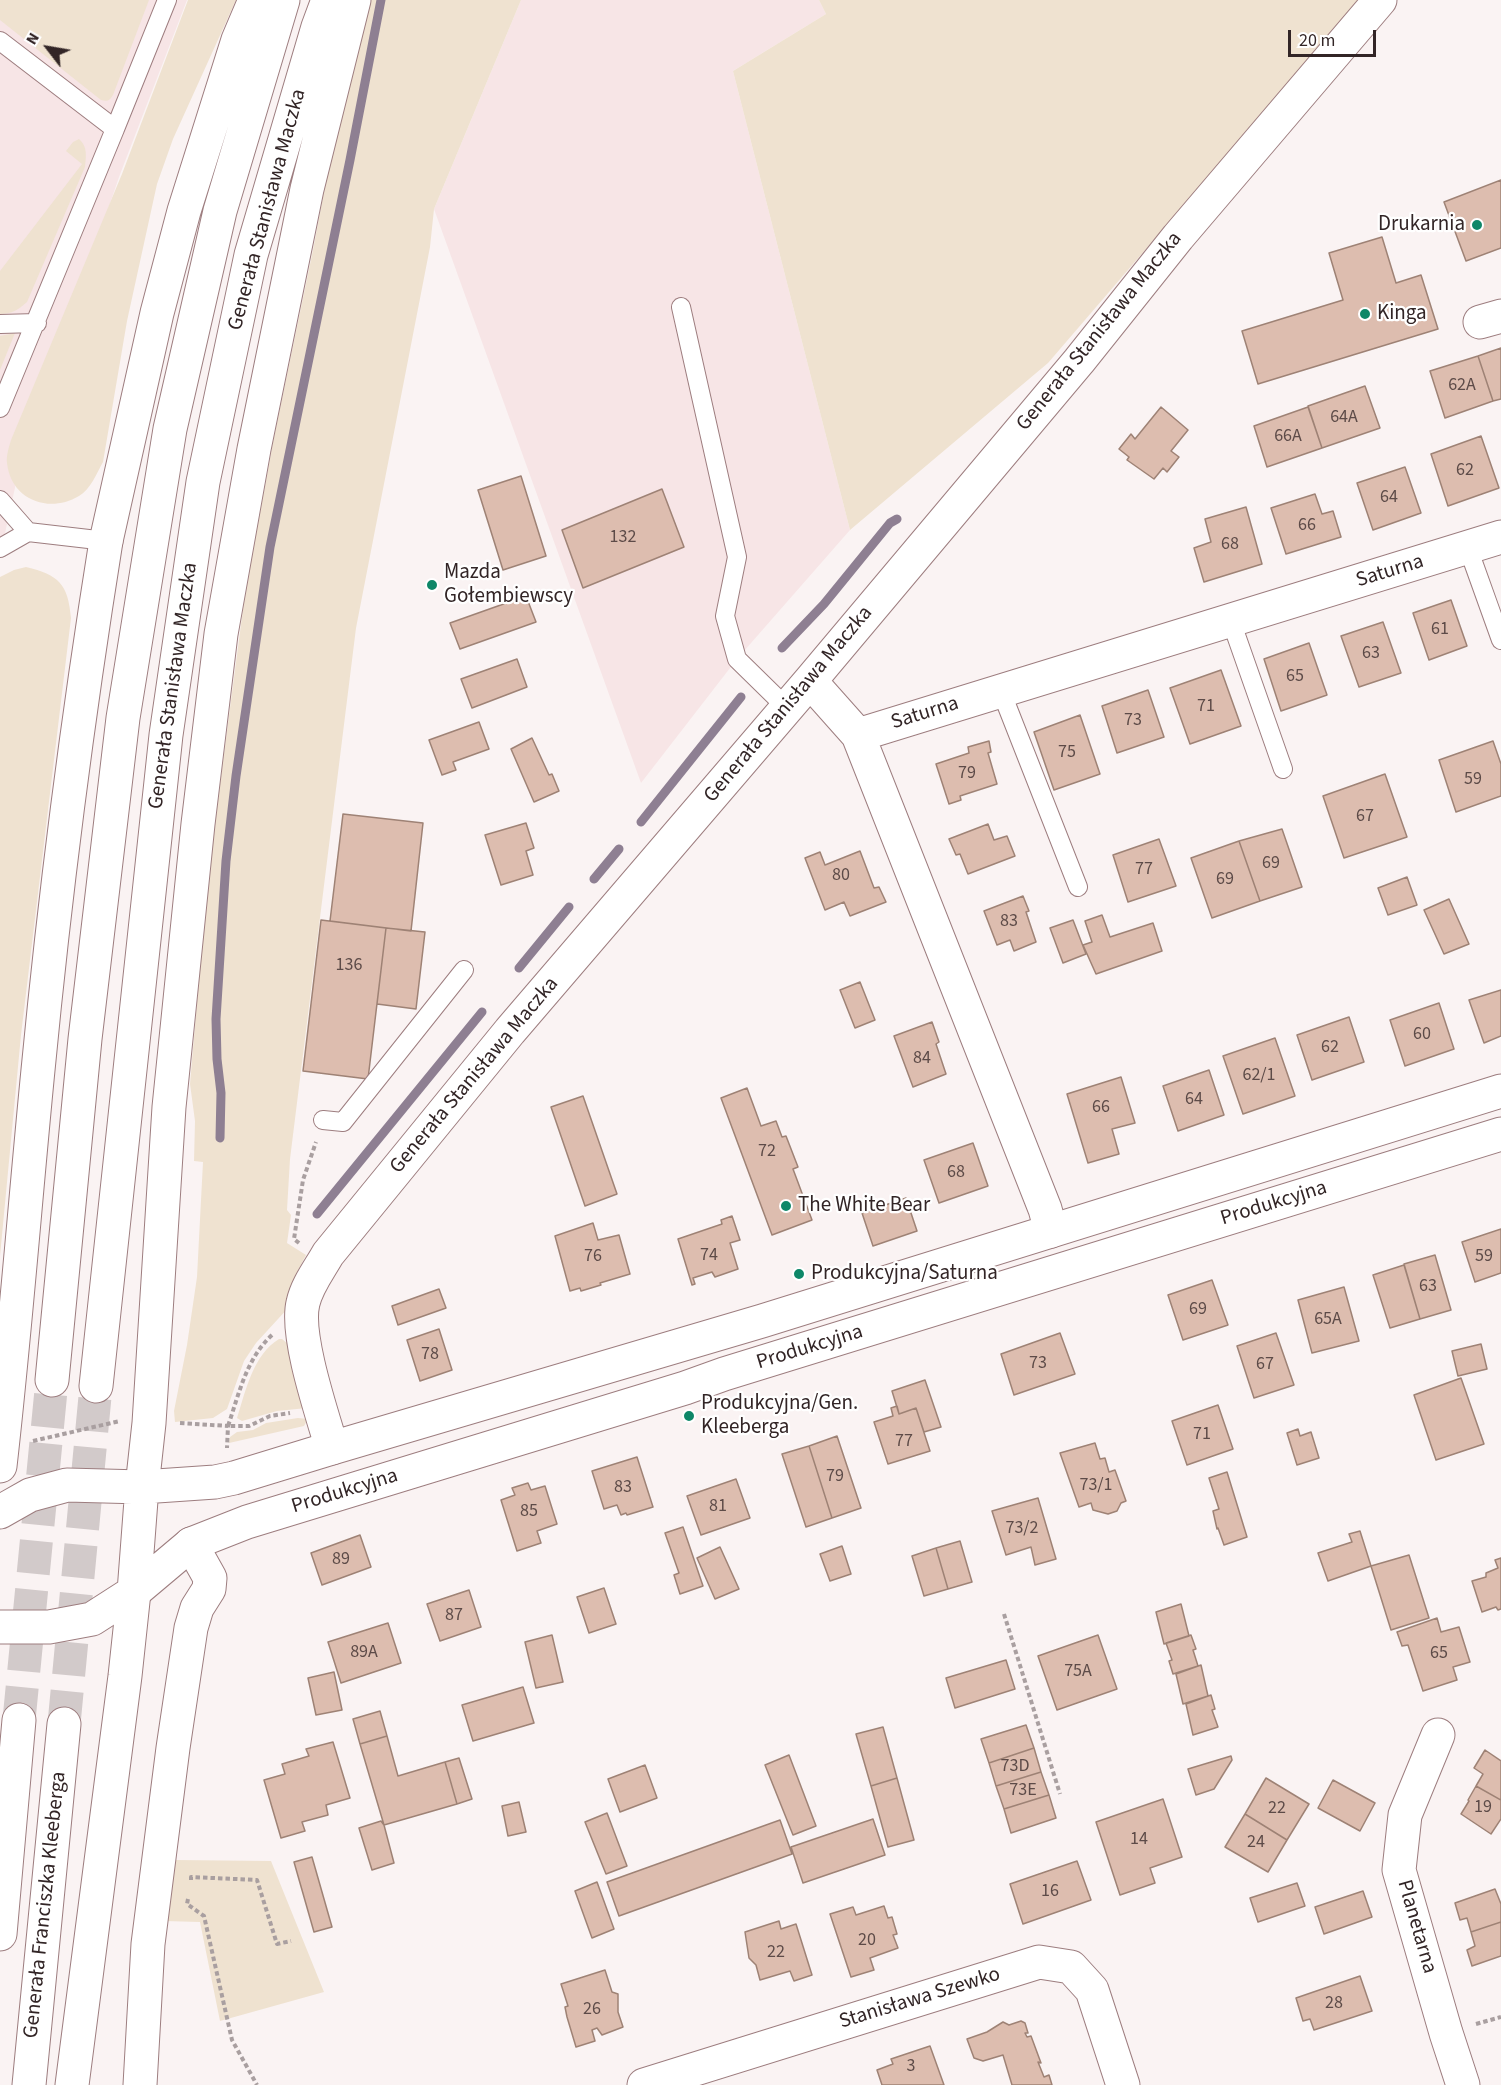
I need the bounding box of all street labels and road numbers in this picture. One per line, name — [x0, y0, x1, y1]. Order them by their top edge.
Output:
street label: Generała Stanisława Maczka — [224, 87, 312, 333]
street label: Generała Stanisława Maczka — [1012, 227, 1188, 437]
street label: Saturna — [1353, 550, 1427, 594]
street label: Generała Stanisława Maczka — [144, 561, 204, 811]
street label: Generała Stanisława Maczka — [699, 602, 879, 808]
street label: Saturna — [888, 692, 962, 736]
street label: Generała Stanisława Maczka — [385, 973, 565, 1179]
street label: Produkcyjna — [1218, 1176, 1330, 1232]
street label: Produkcyjna — [754, 1320, 866, 1376]
street label: Produkcyjna — [289, 1464, 401, 1520]
street label: Generała Franciszka Kleeberga — [19, 1770, 73, 2040]
street label: Planetarna — [1391, 1877, 1441, 1977]
street label: Stanisława Szewko — [837, 1963, 1003, 2035]

